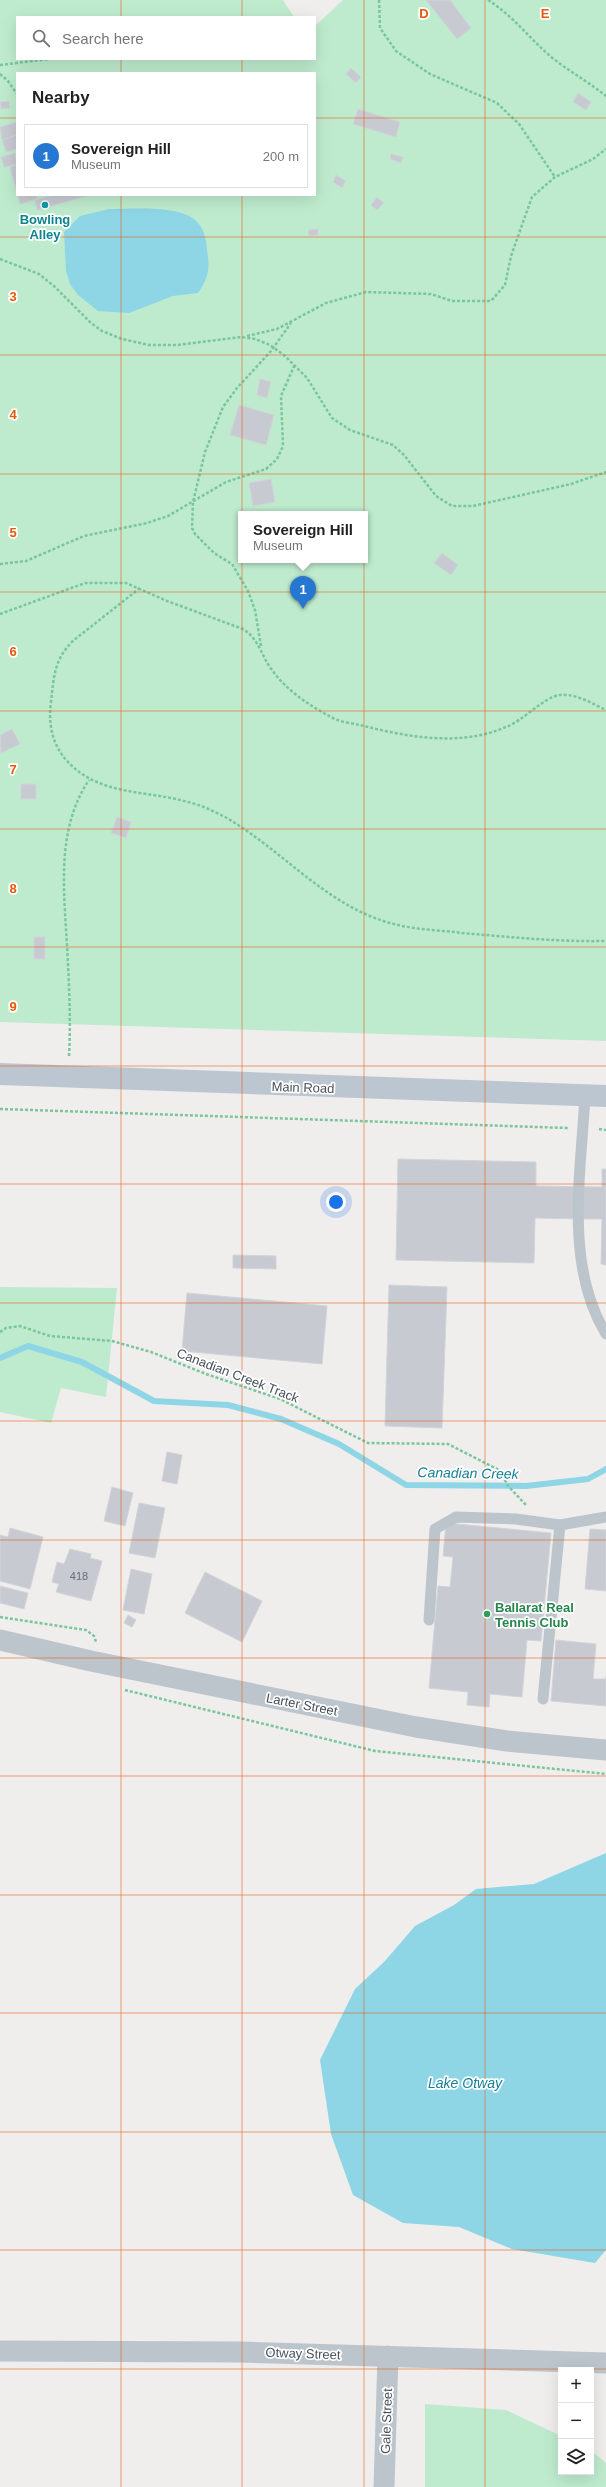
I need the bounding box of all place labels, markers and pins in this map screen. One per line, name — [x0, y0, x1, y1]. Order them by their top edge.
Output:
marker: Bowling Alley — [40, 200, 50, 210]
place label: Bowling Alley — [20, 212, 70, 242]
pin: 1 — [290, 576, 316, 609]
place label: Ballarat Real Tennis Club — [495, 1600, 574, 1630]
marker: Ballarat Real Tennis Club — [482, 1609, 492, 1619]

